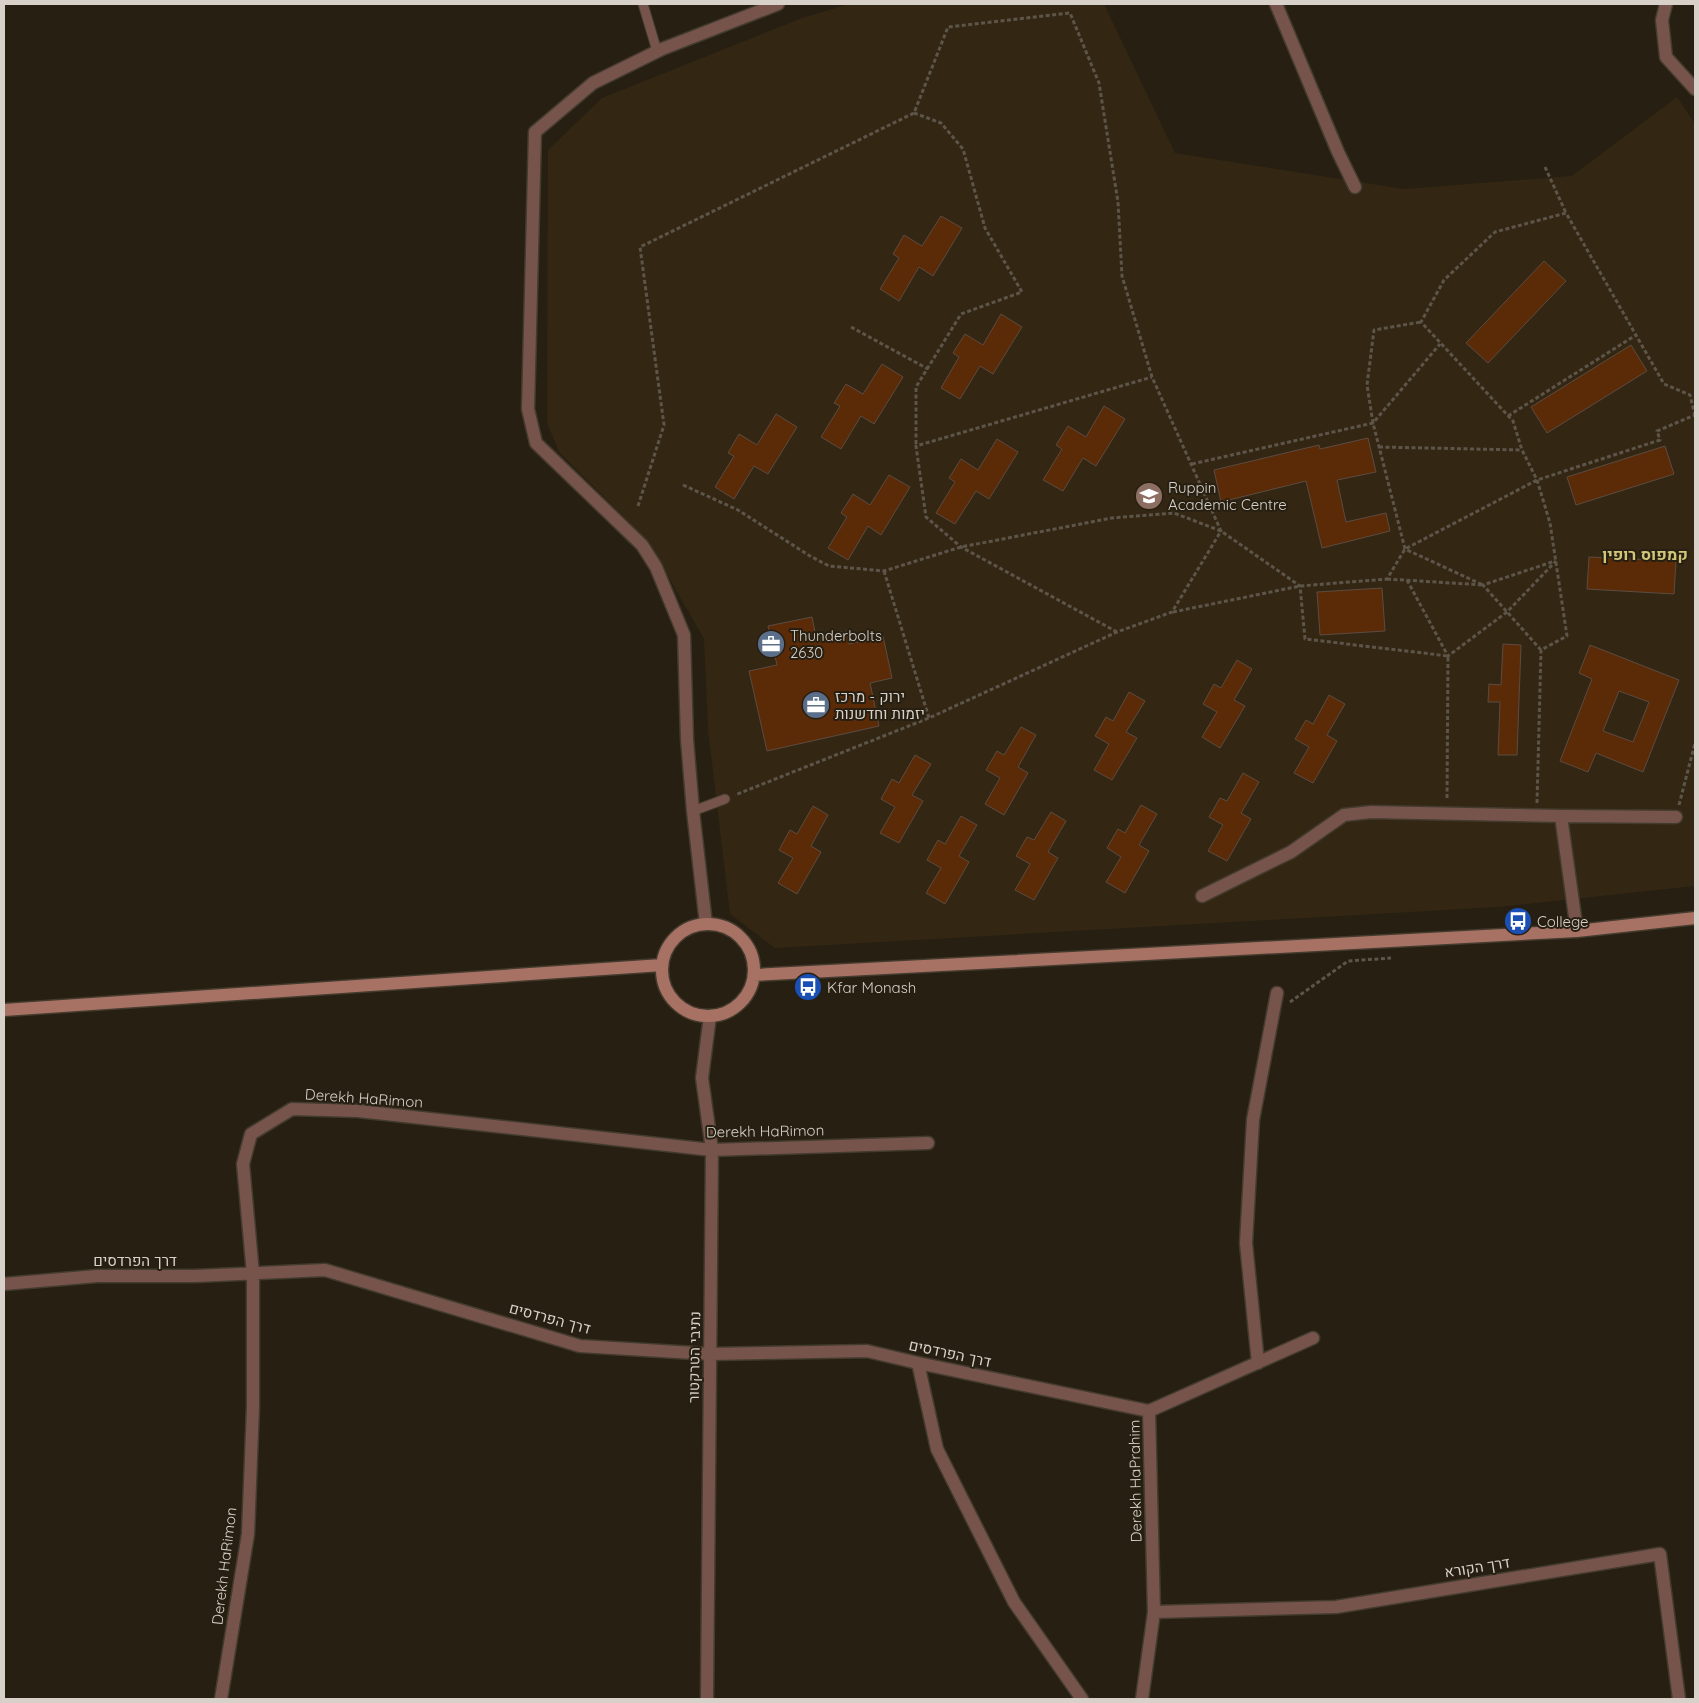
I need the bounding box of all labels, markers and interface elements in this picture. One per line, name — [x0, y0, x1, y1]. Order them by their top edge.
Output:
place label: Ruppin Academic Centre — [1168, 478, 1287, 514]
school or university icon: Ruppin Academic Centre — [1134, 481, 1164, 511]
district label: קמפוס רופין — [1602, 544, 1688, 564]
place label: Thunderbolts 2630 — [790, 626, 882, 662]
office icon: Thunderbolts 2630 — [756, 629, 786, 659]
place label: ירוק - מרכז יזמות וחדשנות — [835, 687, 925, 723]
office icon: ירוק - מרכז יזמות וחדשנות — [801, 690, 831, 720]
bus stop icon: College — [1503, 906, 1533, 936]
place label: College — [1537, 912, 1589, 931]
bus stop icon: Kfar Monash — [793, 972, 823, 1002]
place label: Kfar Monash — [827, 978, 916, 997]
street label: Derekh HaRimon — [304, 1084, 424, 1112]
street label: Derekh HaRimon — [706, 1120, 824, 1142]
street label: דרך הפרדסים — [93, 1251, 177, 1270]
street label: דרך הפרדסים — [507, 1298, 593, 1338]
street label: נתיבי הטרקטור — [684, 1311, 704, 1403]
street label: דרך הפרדסים — [907, 1335, 993, 1371]
street label: Derekh HaPrahim — [1124, 1419, 1146, 1543]
street label: Derekh HaRimon — [207, 1506, 241, 1626]
street label: דרך הקורא — [1443, 1552, 1511, 1582]

